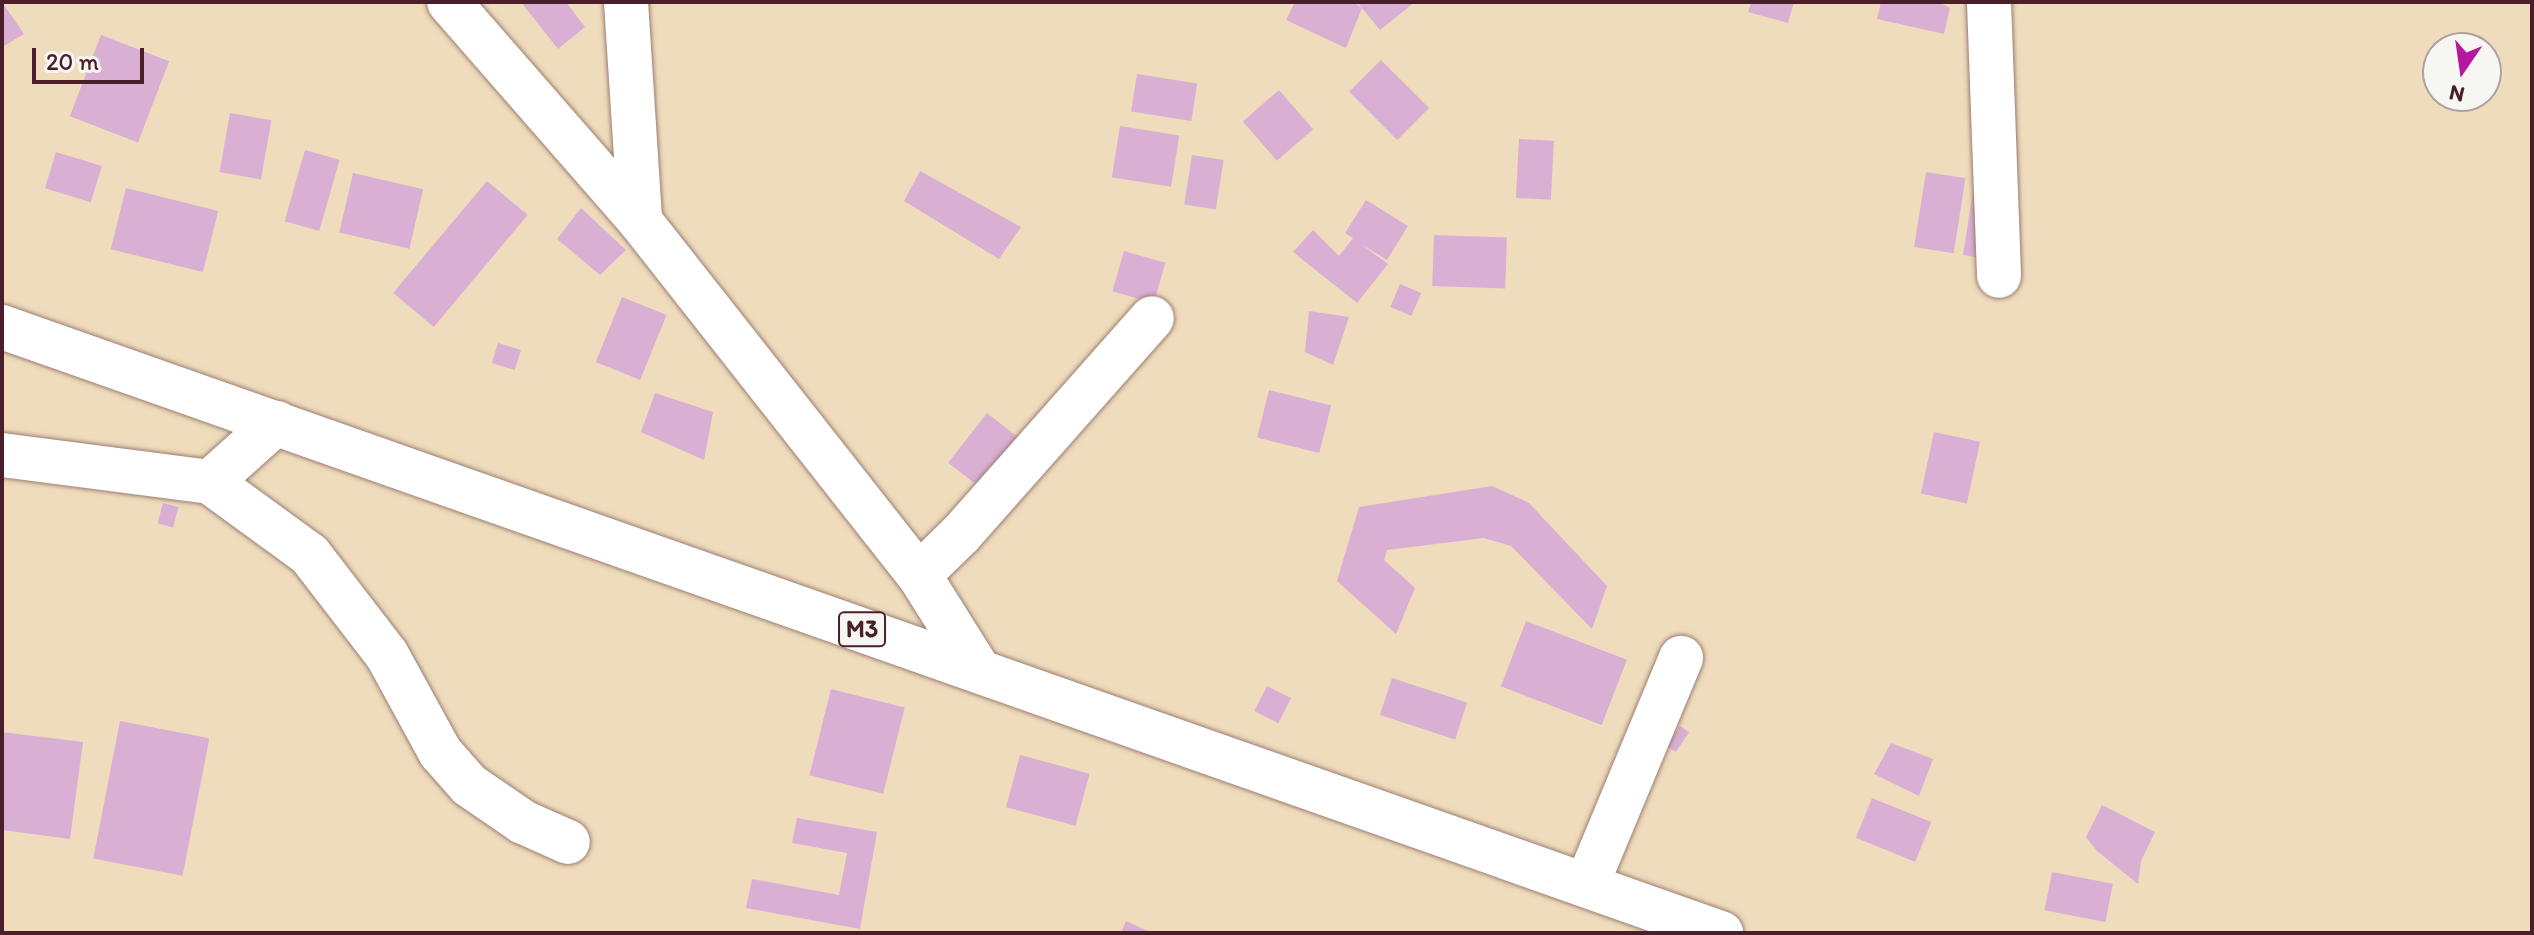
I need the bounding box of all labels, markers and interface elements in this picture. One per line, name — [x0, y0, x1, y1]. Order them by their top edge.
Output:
scale bar — [36, 32, 148, 82]
north arrow — [2422, 32, 2502, 112]
text: 20 m — [46, 47, 99, 76]
text: N — [2447, 79, 2467, 109]
road number: M3 — [838, 609, 886, 649]

